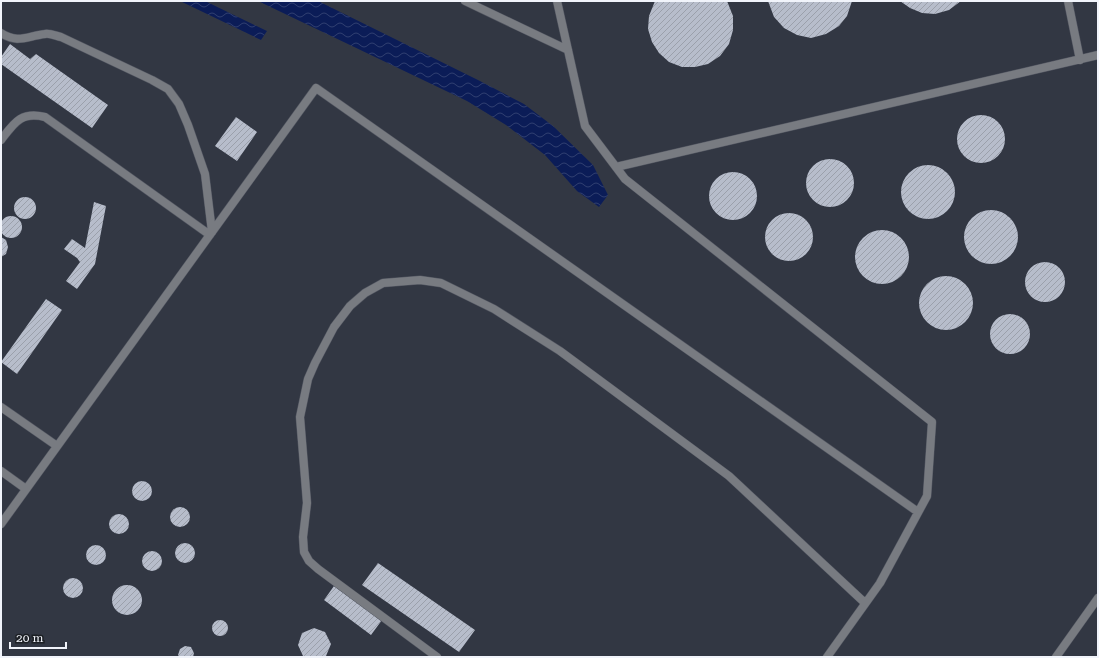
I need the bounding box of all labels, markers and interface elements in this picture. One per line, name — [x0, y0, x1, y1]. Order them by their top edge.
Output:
scale bar — [10, 624, 66, 650]
text: 20 m — [16, 631, 43, 645]

